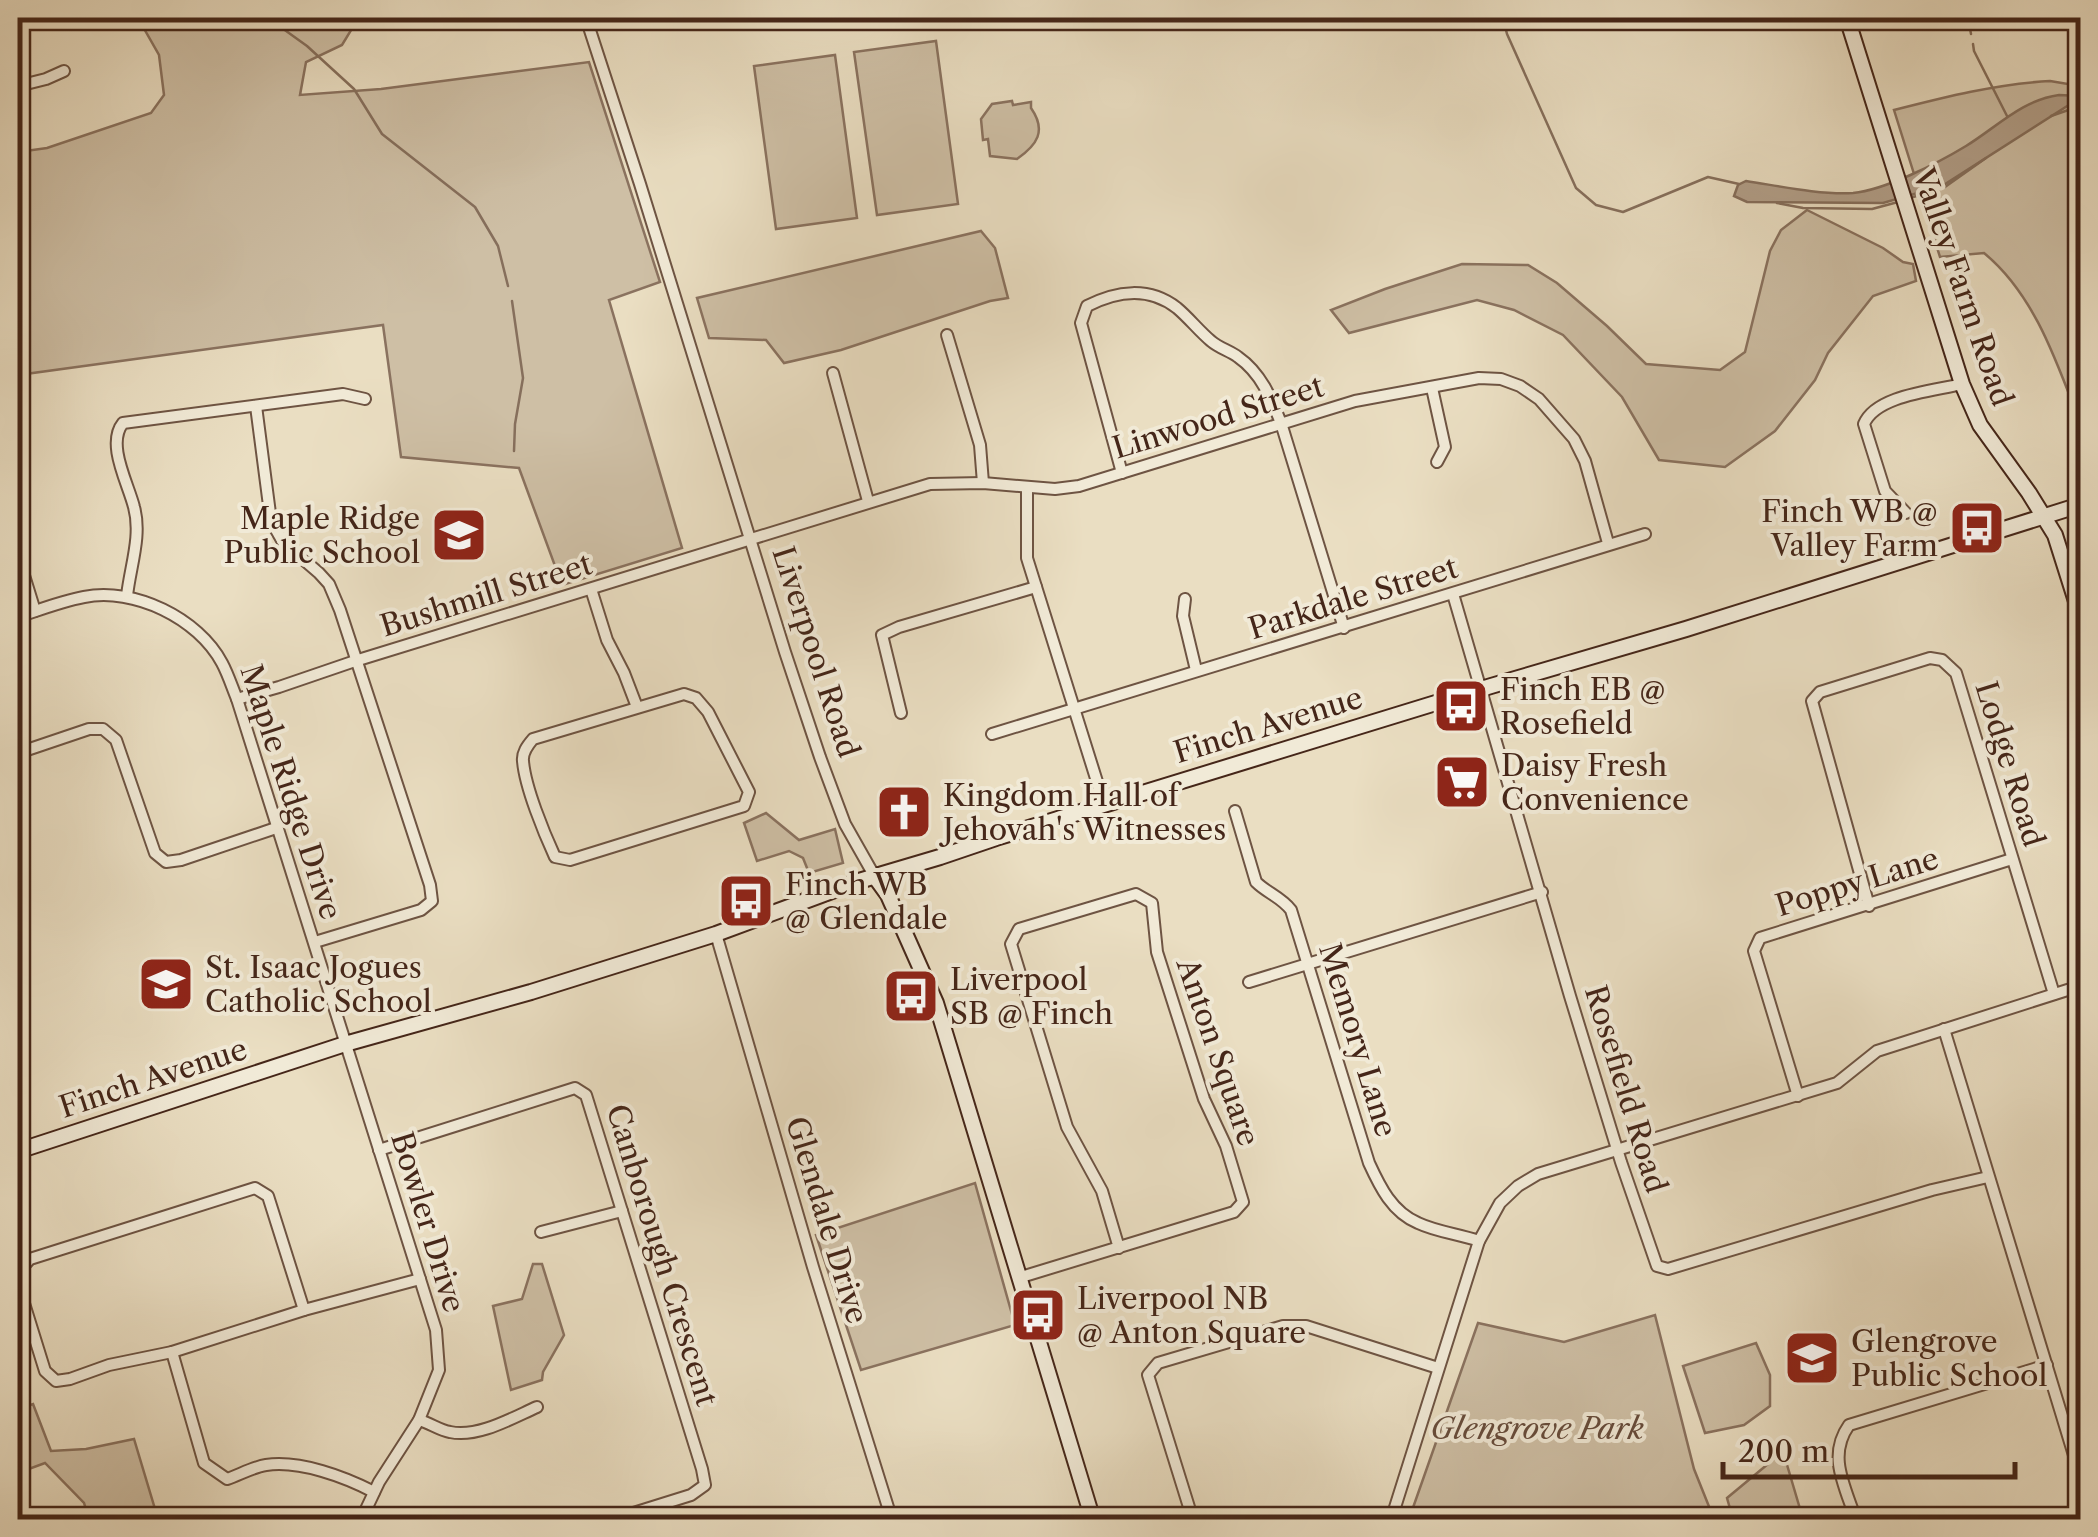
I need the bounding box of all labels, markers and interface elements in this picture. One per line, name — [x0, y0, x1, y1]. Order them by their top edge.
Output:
street label: Valley Farm Road — [1905, 162, 2021, 411]
street label: Linwood Street — [1108, 367, 1328, 467]
place label: Finch WB @ Valley Farm — [1761, 493, 1938, 564]
bus stop icon: Finch WB @ Valley Farm — [1947, 498, 2007, 558]
place label: Maple Ridge Public School — [224, 500, 420, 571]
school or university icon: Maple Ridge Public School — [429, 505, 489, 565]
street label: Liverpool Road — [764, 542, 868, 762]
street label: Bushmill Street — [376, 545, 597, 645]
street label: Parkdale Street — [1244, 548, 1462, 647]
street label: Maple Ridge Drive — [232, 660, 350, 924]
place label: Finch EB @ Rosefield — [1500, 671, 1666, 742]
bus stop icon: Finch EB @ Rosefield — [1431, 676, 1491, 736]
street label: Lodge Road — [1967, 677, 2053, 851]
street label: Finch Avenue — [1169, 679, 1367, 771]
place label: Daisy Fresh Convenience — [1501, 747, 1689, 818]
supermarket icon: Daisy Fresh Convenience — [1432, 752, 1492, 812]
place label: Kingdom Hall of Jehovah's Witnesses — [939, 777, 1226, 848]
church icon: Kingdom Hall of Jehovah's Witnesses — [874, 782, 934, 842]
street label: Poppy Lane — [1771, 840, 1943, 924]
place label: Finch WB @ Glendale — [785, 866, 948, 937]
bus stop icon: Finch WB @ Glendale — [716, 871, 776, 931]
street label: Memory Lane — [1311, 939, 1405, 1141]
place label: St. Isaac Jogues Catholic School — [205, 949, 432, 1020]
street label: Anton Square — [1168, 952, 1267, 1151]
school or university icon: St. Isaac Jogues Catholic School — [136, 954, 196, 1014]
place label: Liverpool SB @ Finch — [950, 961, 1113, 1032]
bus stop icon: Liverpool SB @ Finch — [881, 966, 941, 1026]
street label: Rosefield Road — [1577, 981, 1675, 1197]
street label: Finch Avenue — [54, 1030, 252, 1126]
street label: Canborough Crescent — [599, 1100, 726, 1411]
street label: Glendale Drive — [778, 1112, 876, 1328]
street label: Bowler Drive — [383, 1127, 473, 1317]
place label: Liverpool NB @ Anton Square — [1077, 1280, 1306, 1351]
bus stop icon: Liverpool NB @ Anton Square — [1008, 1285, 1068, 1345]
place label: Glengrove Public School — [1851, 1323, 2047, 1394]
school or university icon: Glengrove Public School — [1782, 1328, 1842, 1388]
park label: Glengrove Park — [1430, 1410, 1644, 1447]
scale bar — [1723, 1417, 2016, 1479]
text: 200 m — [1738, 1433, 1829, 1470]

